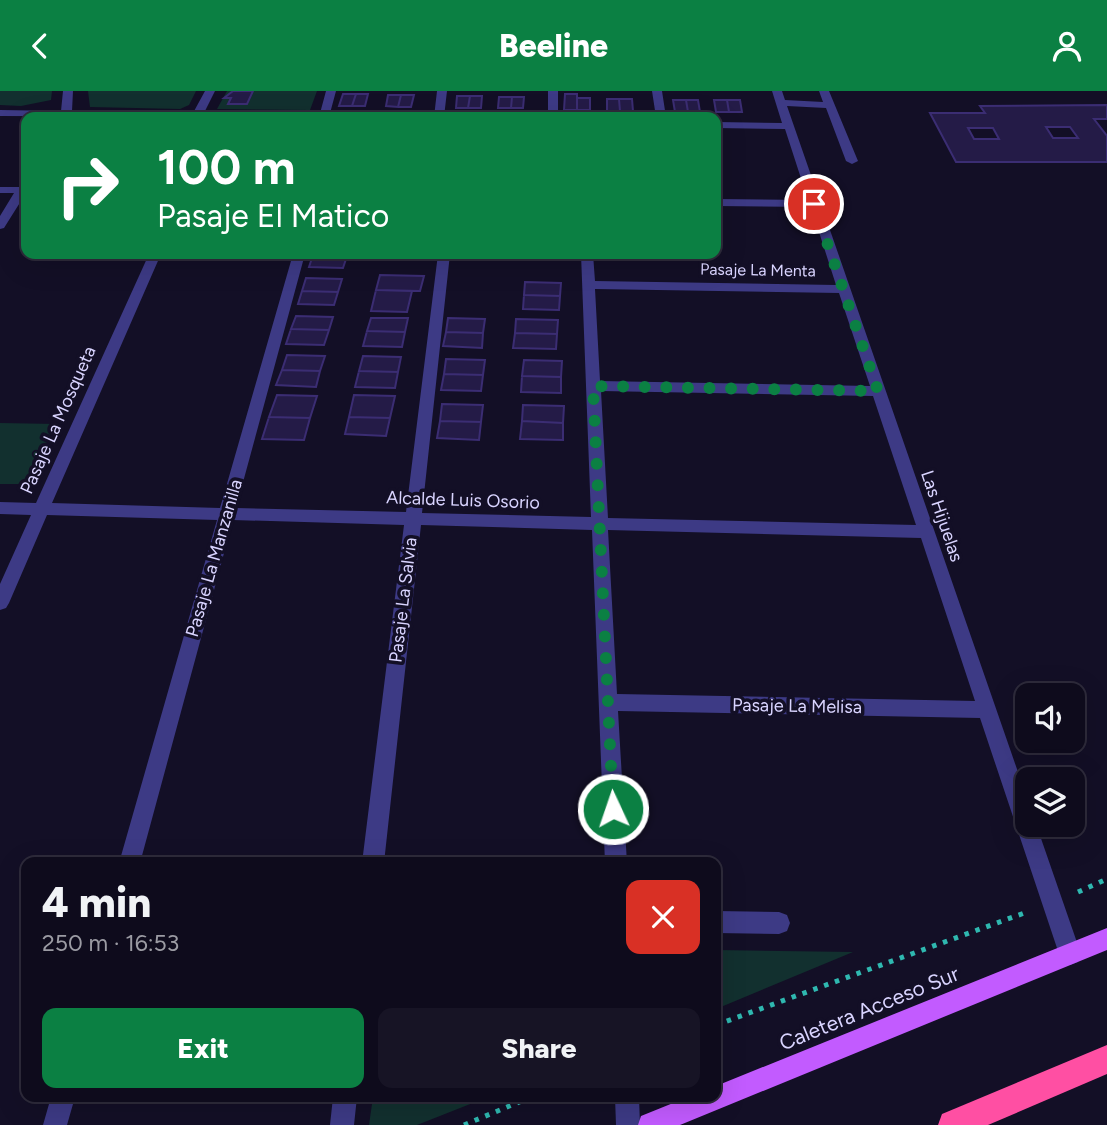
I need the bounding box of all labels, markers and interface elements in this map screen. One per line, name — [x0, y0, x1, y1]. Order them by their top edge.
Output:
icon: back — [21, 27, 59, 65]
text: Beeline — [499, 27, 608, 65]
icon: person — [1048, 27, 1086, 65]
text: 100 m — [157, 137, 296, 196]
icon: right — [42, 140, 133, 231]
pin — [784, 174, 844, 234]
icon: arrive — [795, 185, 833, 223]
text: Pasaje El Matico — [157, 197, 389, 235]
street label: Pasaje La Menta — [700, 259, 816, 281]
street label: Pasaje La Mosqueta — [16, 343, 100, 497]
street label: Las Hijuelas — [916, 467, 968, 565]
street label: Pasaje La Manzanilla — [181, 477, 247, 639]
street label: Alcalde Luis Osorio — [386, 486, 540, 514]
street label: Pasaje La Salvia — [384, 536, 422, 664]
map controls — [1015, 683, 1085, 837]
button: sound — [1015, 683, 1085, 753]
street label: Pasaje La Melisa — [732, 694, 862, 718]
button: layers — [1015, 767, 1085, 837]
position arrow — [576, 772, 650, 846]
text: 4 min — [42, 877, 151, 928]
button: close — [626, 880, 700, 954]
text: 250 m · 16:53 — [42, 929, 179, 957]
street label: Caletera Acceso Sur — [776, 961, 962, 1055]
button: Exit — [42, 1008, 364, 1088]
button: Share — [378, 1008, 700, 1088]

